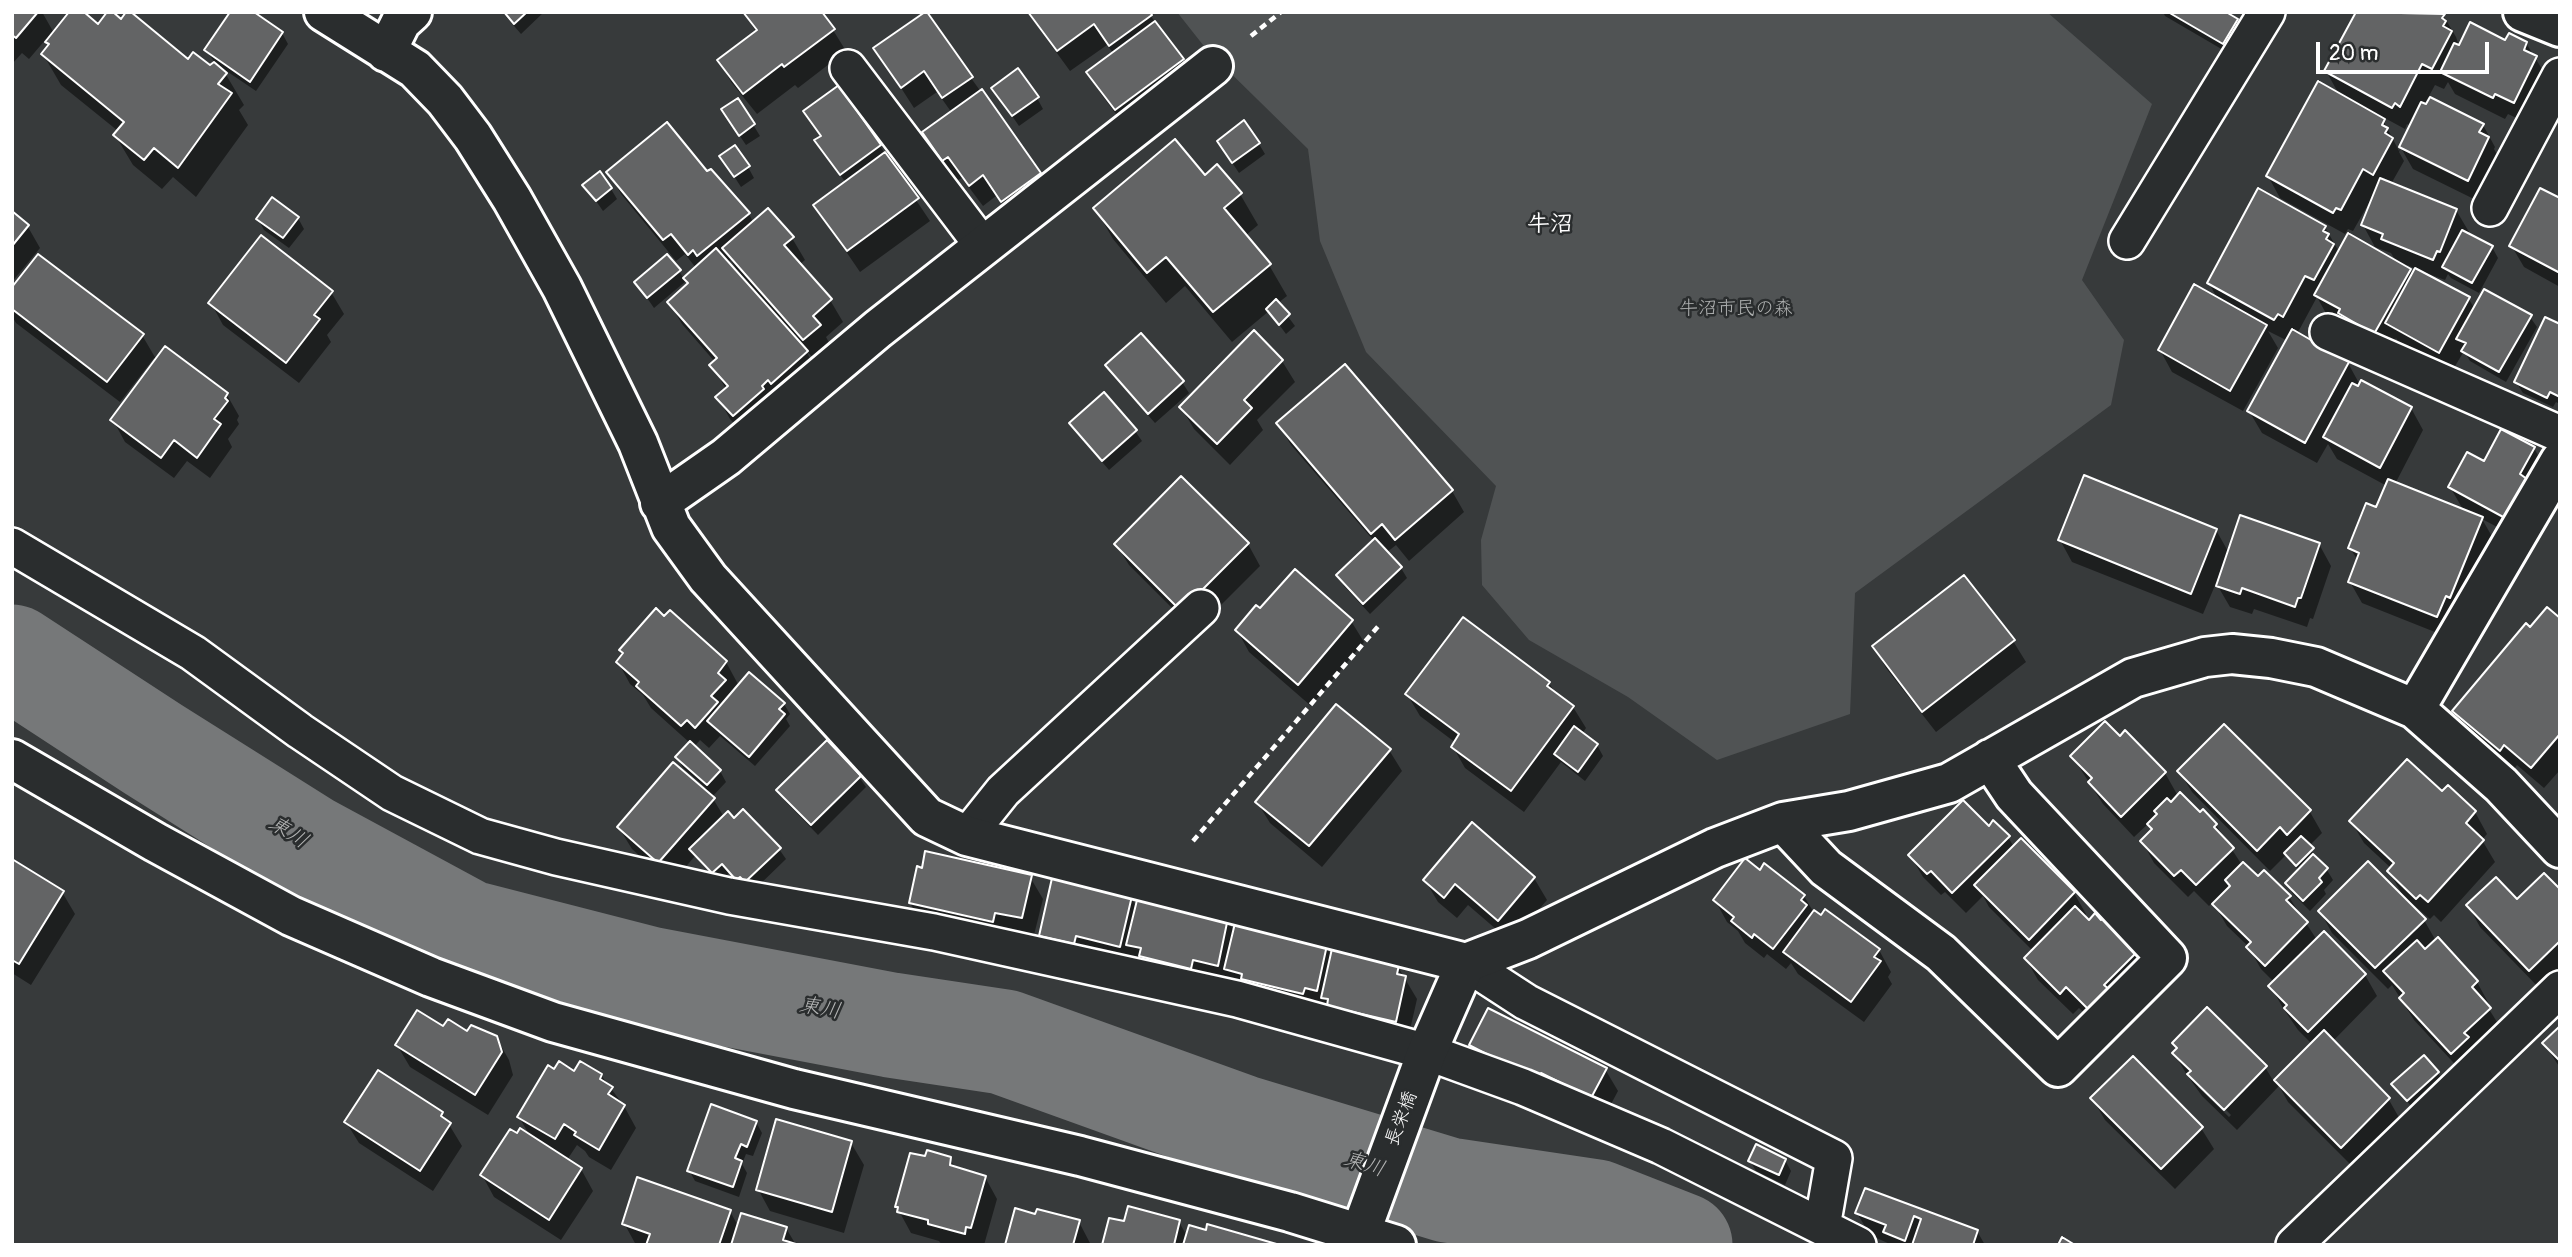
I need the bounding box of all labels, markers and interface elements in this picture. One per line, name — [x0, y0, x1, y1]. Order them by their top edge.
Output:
scale bar — [2320, 28, 2493, 72]
text: 20 m — [2329, 40, 2378, 67]
district label: 牛沼 — [1527, 211, 1573, 239]
park label: 牛沼市民の森 — [1679, 298, 1793, 320]
water label: 東川 — [264, 811, 312, 855]
water label: 東川 — [797, 993, 843, 1025]
street label: 長栄橋 — [1381, 1088, 1423, 1150]
water label: 東川 — [1340, 1147, 1388, 1183]

